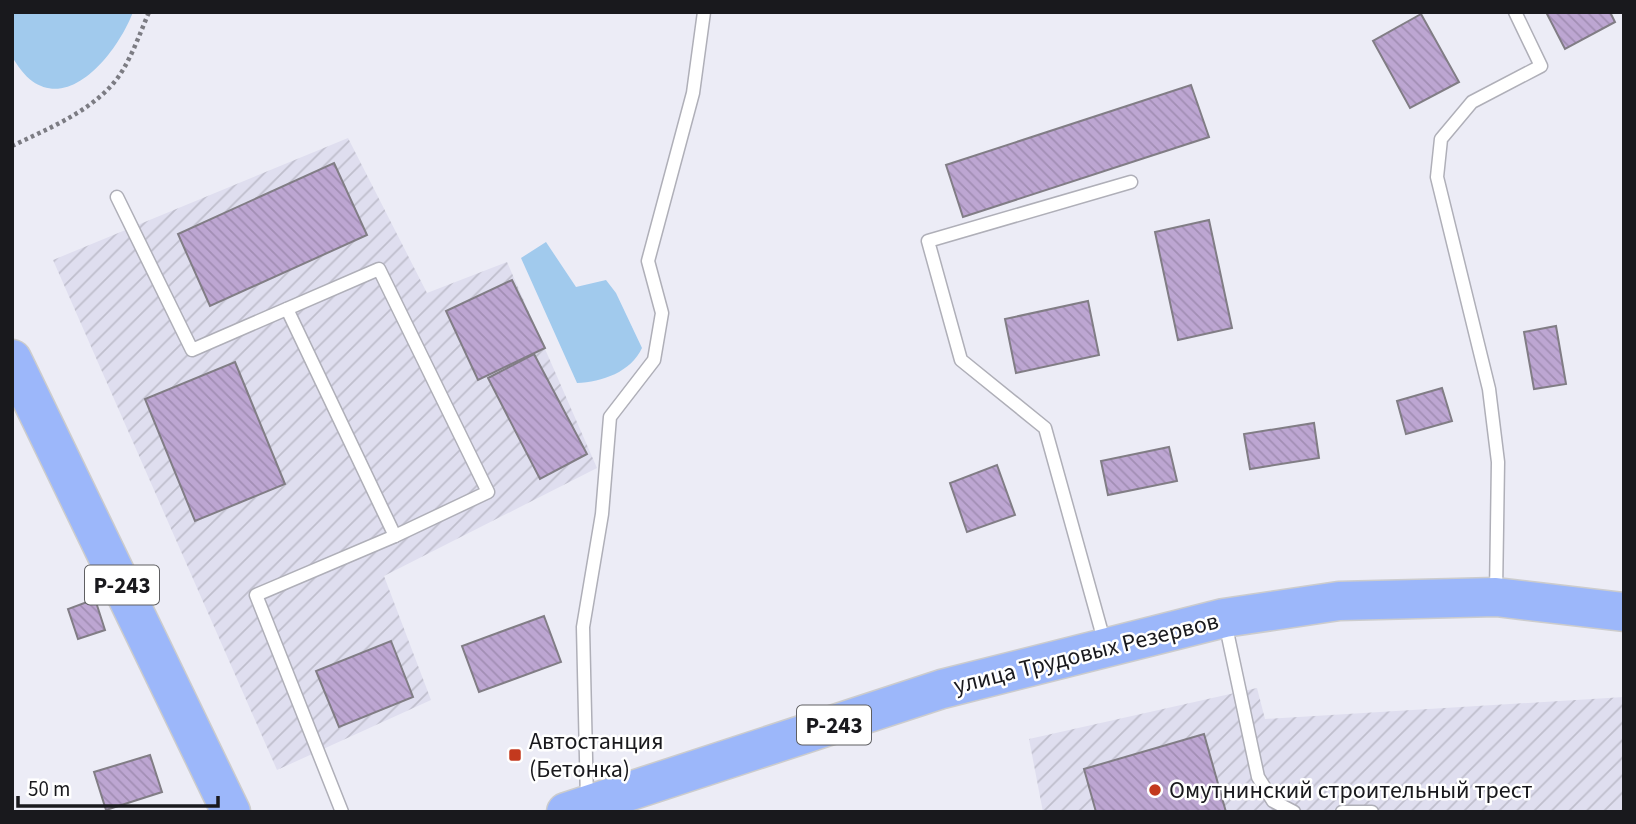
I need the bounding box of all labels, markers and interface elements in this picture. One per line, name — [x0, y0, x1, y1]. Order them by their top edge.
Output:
road number: Р-243 — [85, 566, 159, 604]
street label: улица Трудовых Резервов — [950, 604, 1222, 703]
road number: Р-243 — [797, 706, 871, 744]
place label: Автостанция (Бетонка) — [529, 724, 664, 787]
marker: Автостанция (Бетонка) — [507, 747, 523, 763]
scale bar — [18, 764, 217, 808]
place label: Омутнинский строительный трест — [1169, 773, 1532, 808]
text: 50 m — [28, 774, 70, 804]
marker: Омутнинский строительный трест — [1147, 782, 1163, 798]

